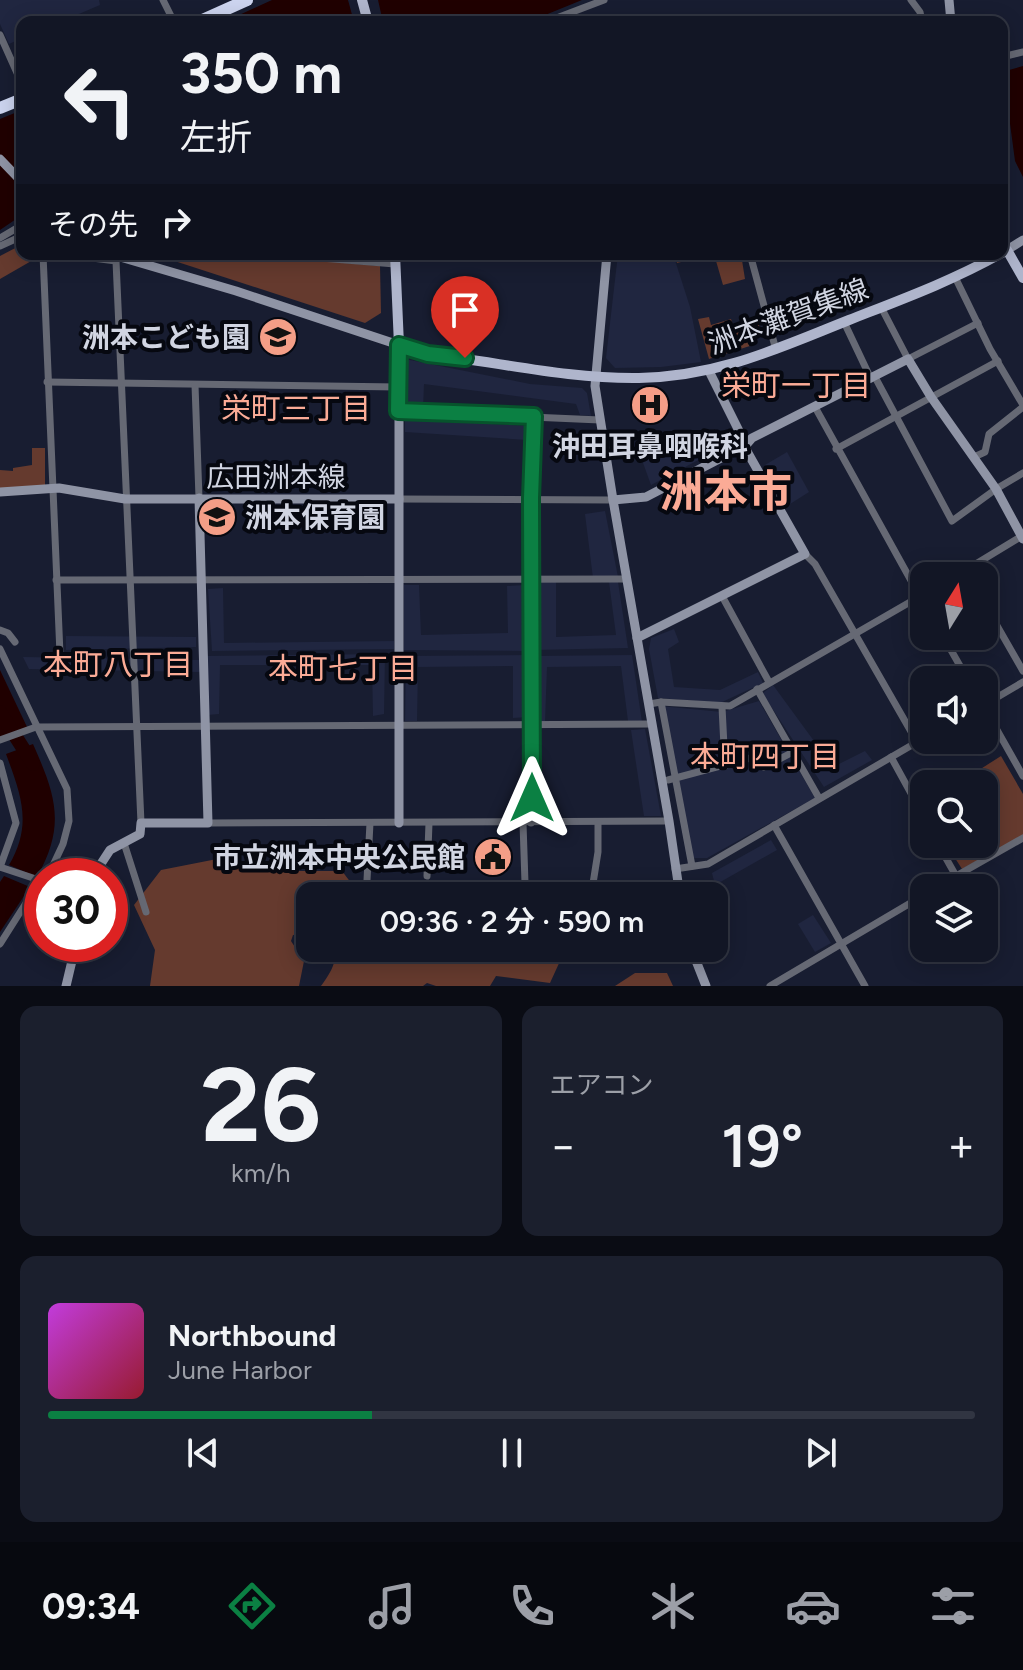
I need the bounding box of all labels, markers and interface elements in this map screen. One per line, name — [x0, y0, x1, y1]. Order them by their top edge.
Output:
text: 350 m — [180, 40, 342, 107]
icon: left — [48, 48, 152, 152]
text: 左折 — [180, 116, 252, 159]
icon: right — [154, 200, 198, 244]
text: その先 — [48, 206, 138, 243]
street label: 洲本灘賀集線 — [703, 271, 873, 361]
pin — [431, 276, 499, 358]
icon: arrive — [443, 288, 487, 332]
school or university icon: 洲本こども園 — [257, 316, 299, 358]
place label: 洲本こども園 — [82, 320, 250, 354]
district label: 栄町一丁目 — [721, 367, 871, 404]
hospital icon: 沖田耳鼻咽喉科 — [629, 384, 671, 426]
district label: 栄町三丁目 — [221, 390, 371, 427]
place label: 沖田耳鼻咽喉科 — [552, 429, 748, 463]
street label: 広田洲本線 — [206, 460, 346, 494]
district label: 洲本市 — [660, 465, 792, 518]
school or university icon: 洲本保育園 — [196, 496, 238, 538]
place label: 洲本保育園 — [245, 500, 385, 534]
north arrow — [910, 562, 998, 650]
map controls — [910, 562, 998, 962]
district label: 本町八丁目 — [43, 646, 193, 683]
district label: 本町七丁目 — [268, 650, 418, 687]
button: sound — [910, 666, 998, 754]
district label: 本町四丁目 — [690, 738, 840, 775]
position arrow — [490, 756, 574, 840]
button: search — [910, 770, 998, 858]
public building icon: 市立洲本中央公民館 — [472, 836, 514, 878]
place label: 市立洲本中央公民館 — [213, 840, 465, 874]
speed limit sign: 30 — [24, 858, 128, 962]
button: layers — [910, 874, 998, 962]
text: 09:36 · 2 分 · 590 m — [380, 903, 644, 940]
text: 26 — [200, 1042, 321, 1167]
text: エアコン — [550, 1069, 654, 1101]
text: 19° — [721, 1110, 803, 1182]
text: − — [550, 1119, 577, 1172]
text: + — [948, 1119, 975, 1172]
text: km/h — [231, 1157, 290, 1189]
text: Northbound — [168, 1317, 336, 1354]
text: June Harbor — [168, 1354, 312, 1386]
icon: previous — [181, 1431, 225, 1475]
icon: pause — [490, 1431, 534, 1475]
icon: next — [799, 1431, 843, 1475]
icon: directions — [224, 1578, 280, 1634]
icon: music — [364, 1578, 420, 1634]
icon: phone — [504, 1578, 560, 1634]
icon: climate — [645, 1578, 701, 1634]
icon: car — [785, 1578, 841, 1634]
icon: filters — [925, 1578, 981, 1634]
text: 09:34 — [42, 1585, 140, 1628]

